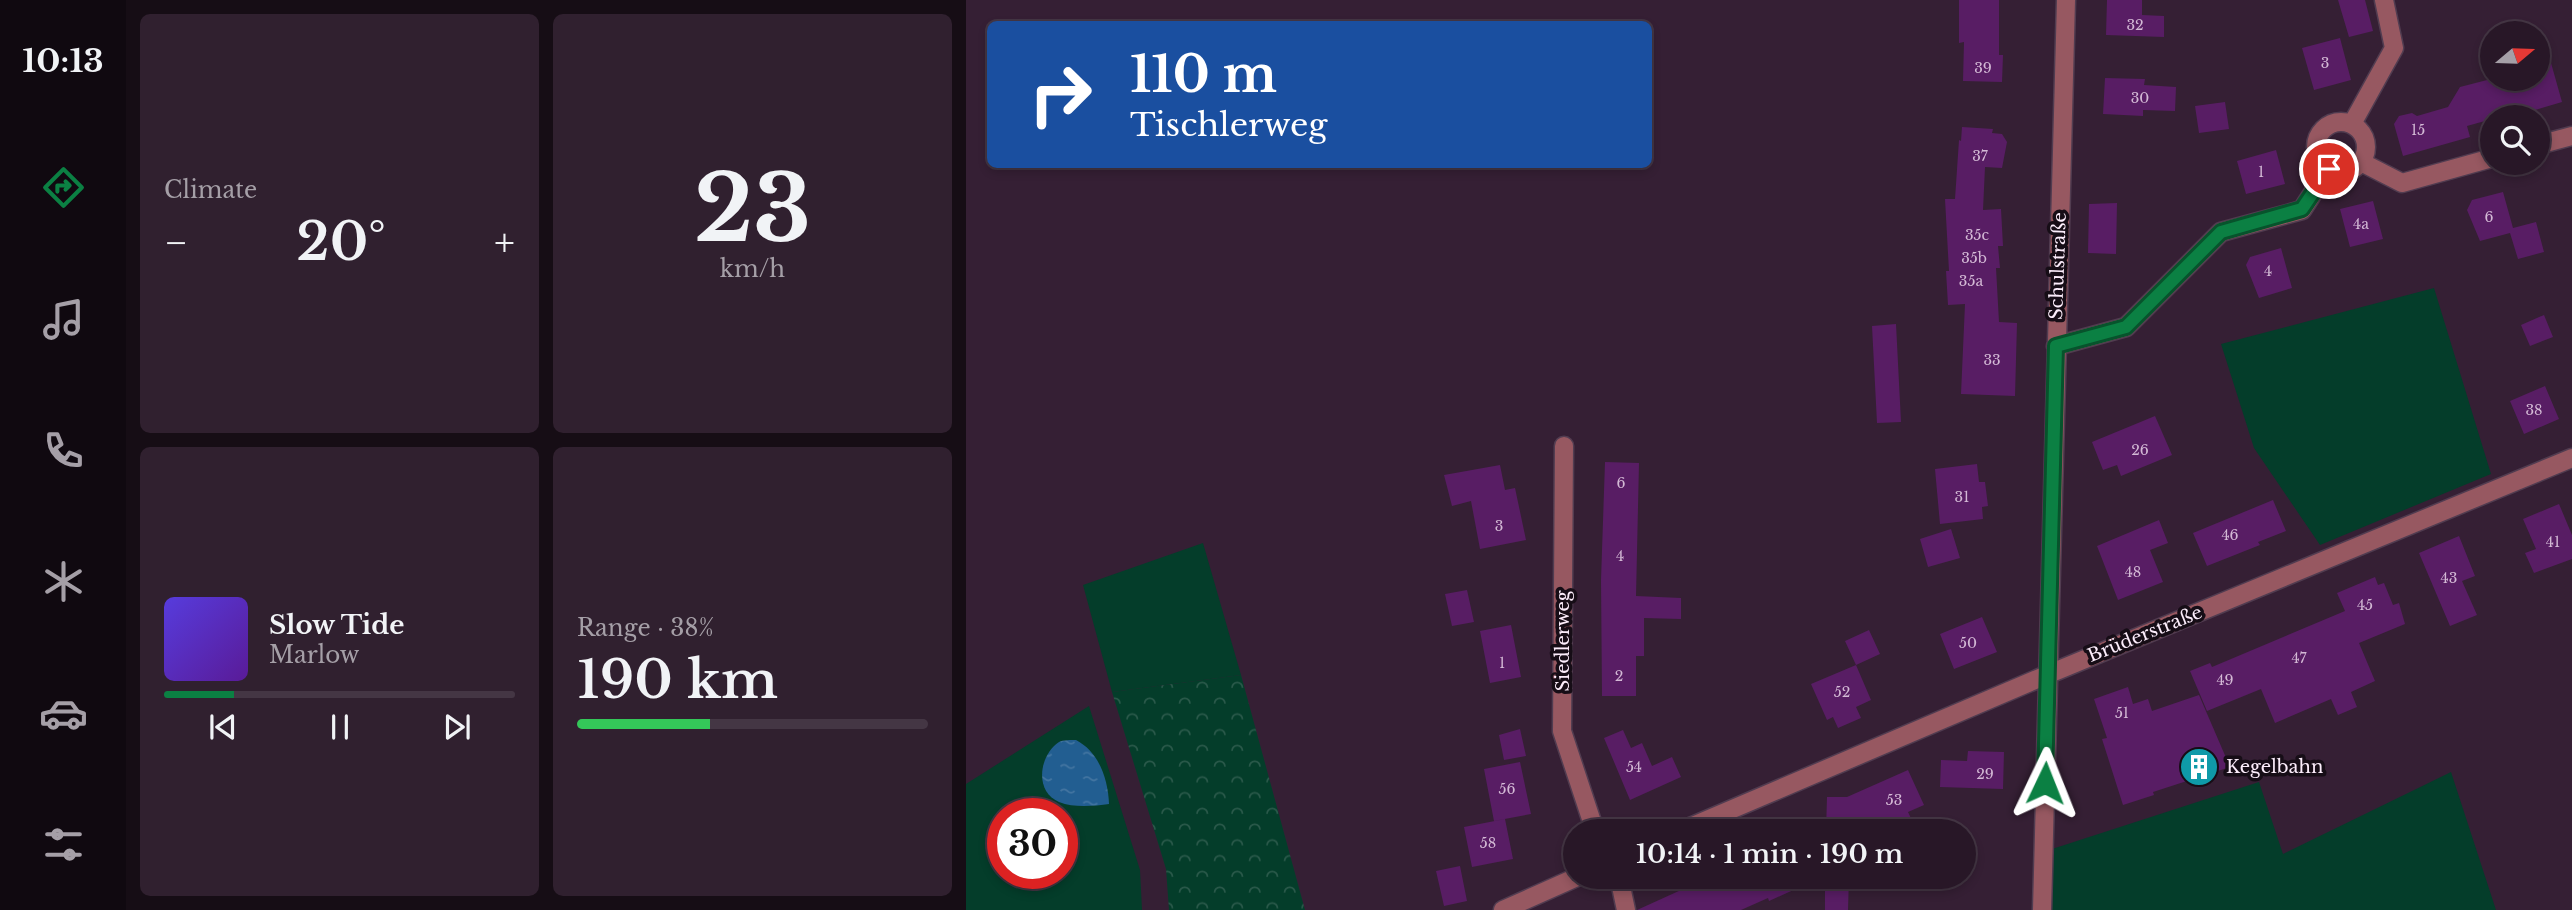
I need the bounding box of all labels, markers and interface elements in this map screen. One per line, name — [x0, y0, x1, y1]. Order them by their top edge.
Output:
house number: 32 — [2126, 16, 2144, 34]
north arrow — [2480, 21, 2550, 91]
map controls — [2480, 21, 2550, 175]
text: 10:13 — [22, 41, 104, 81]
text: 110 m — [1130, 44, 1277, 105]
icon: right — [1015, 49, 1106, 140]
house number: 3 — [2321, 54, 2329, 72]
house number: 39 — [1974, 59, 1992, 77]
house number: 30 — [2131, 89, 2149, 107]
text: Tischlerweg — [1130, 105, 1328, 145]
button: search — [2480, 105, 2550, 175]
house number: 15 — [2411, 121, 2425, 139]
pin — [2299, 139, 2359, 199]
house number: 37 — [1972, 147, 1989, 165]
icon: arrive — [2310, 150, 2348, 188]
text: 23 — [694, 153, 811, 266]
icon: directions — [39, 163, 88, 212]
house number: 1 — [2258, 163, 2264, 181]
text: Climate — [164, 176, 257, 204]
house number: 6 — [2484, 208, 2494, 226]
text: 20° — [296, 210, 386, 274]
street label: Schulstraße — [2045, 212, 2071, 320]
house number: 4a — [2353, 215, 2369, 233]
text: − — [164, 219, 188, 266]
text: + — [494, 219, 515, 266]
house number: 35c — [1965, 226, 1990, 244]
house number: 35b — [1961, 249, 1987, 267]
text: km/h — [720, 255, 785, 283]
house number: 4 — [2264, 262, 2272, 280]
house number: 35a — [1959, 272, 1983, 290]
icon: music — [39, 295, 88, 344]
house number: 33 — [1983, 351, 2001, 369]
house number: 38 — [2525, 401, 2543, 419]
icon: phone — [39, 426, 88, 475]
house number: 26 — [2131, 441, 2149, 459]
house number: 6 — [1616, 474, 1626, 492]
house number: 31 — [1955, 488, 1969, 506]
house number: 3 — [1495, 517, 1503, 535]
house number: 46 — [2221, 526, 2239, 544]
house number: 41 — [2546, 533, 2560, 551]
house number: 4 — [1616, 547, 1624, 565]
icon: climate — [39, 557, 88, 606]
house number: 48 — [2125, 563, 2141, 581]
house number: 43 — [2441, 569, 2457, 587]
street label: Siedlerweg — [1552, 590, 1574, 692]
house number: 45 — [2357, 596, 2373, 614]
street label: Brüderstraße — [2084, 601, 2206, 667]
text: Slow Tide — [269, 609, 405, 641]
text: Range · 38% — [577, 614, 714, 642]
house number: 50 — [1959, 634, 1977, 652]
text: Marlow — [269, 641, 359, 669]
text: 190 km — [577, 648, 778, 712]
house number: 47 — [2291, 649, 2308, 667]
house number: 1 — [1499, 654, 1505, 672]
house number: 2 — [1615, 667, 1623, 685]
house number: 49 — [2216, 671, 2234, 689]
house number: 52 — [1834, 683, 1850, 701]
icon: car — [39, 689, 88, 738]
house number: 51 — [2115, 704, 2129, 722]
icon: previous — [204, 708, 242, 746]
icon: pause — [321, 708, 359, 746]
icon: next — [438, 708, 476, 746]
position arrow — [2008, 746, 2082, 820]
building icon: Kegelbahn — [2178, 746, 2220, 788]
place label: Kegelbahn — [2226, 756, 2323, 778]
house number: 54 — [1626, 758, 1642, 776]
house number: 29 — [1976, 765, 1994, 783]
house number: 56 — [1499, 780, 1515, 798]
house number: 53 — [1886, 791, 1902, 809]
speed limit sign: 30 — [987, 798, 1078, 889]
icon: filters — [39, 820, 88, 869]
house number: 58 — [1480, 834, 1496, 852]
text: 10:14 · 1 min · 190 m — [1636, 838, 1903, 870]

